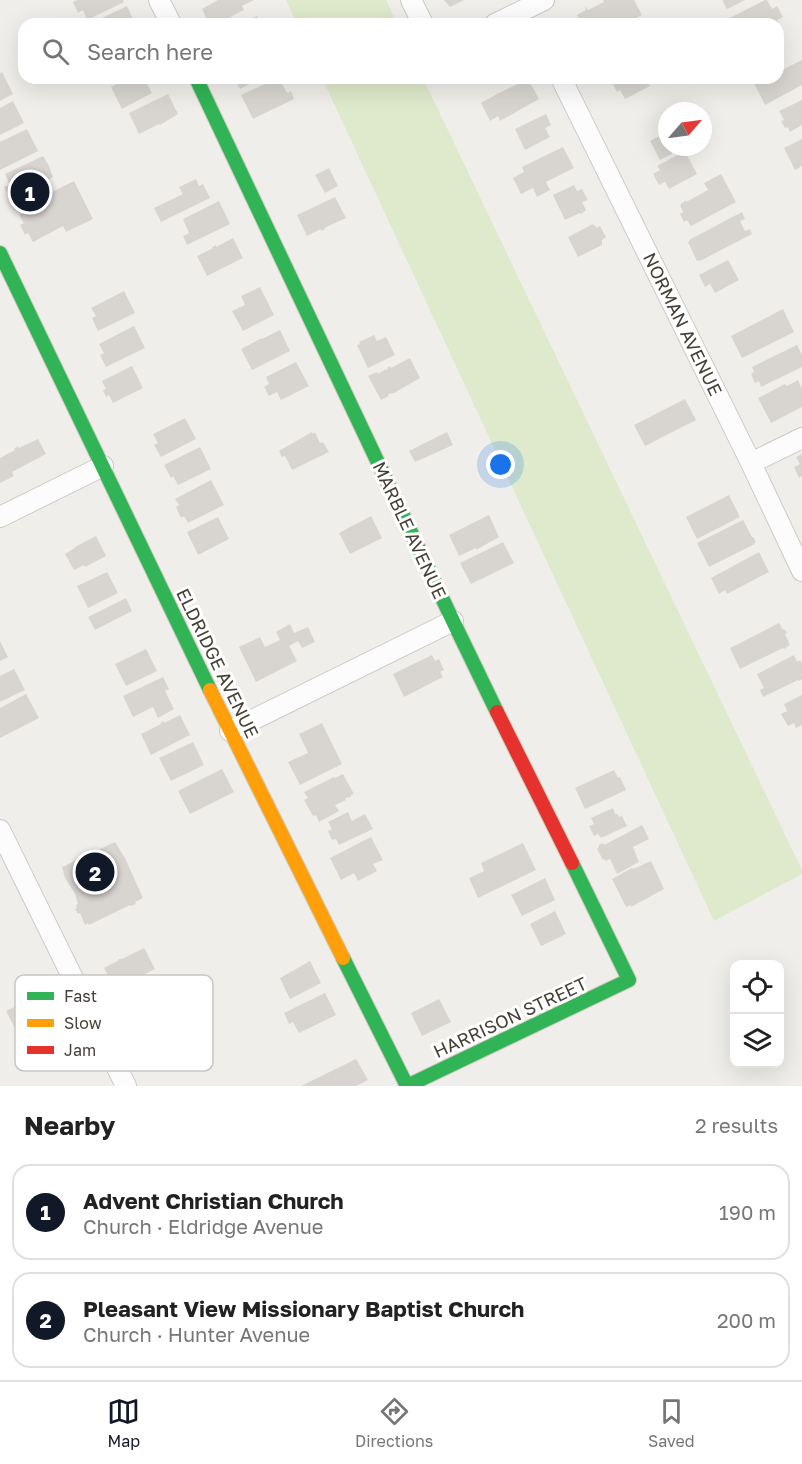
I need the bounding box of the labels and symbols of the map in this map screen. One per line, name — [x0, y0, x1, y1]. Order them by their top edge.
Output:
north arrow — [658, 102, 712, 156]
pin: 1 — [10, 170, 50, 214]
street label: NORMAN AVENUE — [639, 249, 727, 399]
your location — [486, 450, 515, 479]
street label: MARBLE AVENUE — [369, 458, 451, 602]
street label: ELDRIDGE AVENUE — [172, 585, 264, 741]
pin: 2 — [76, 850, 115, 894]
street label: HARRISON STREET — [430, 972, 590, 1062]
legend — [15, 975, 213, 1071]
text: Fast — [64, 986, 97, 1006]
text: Slow — [64, 1013, 102, 1033]
text: Jam — [64, 1040, 96, 1060]

